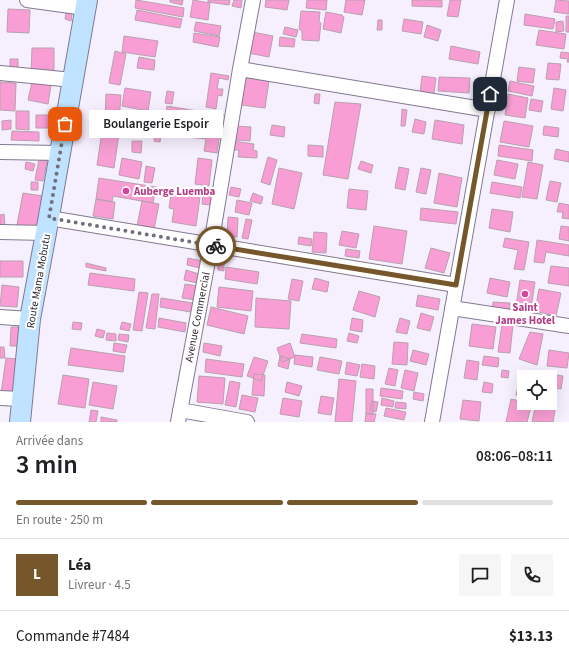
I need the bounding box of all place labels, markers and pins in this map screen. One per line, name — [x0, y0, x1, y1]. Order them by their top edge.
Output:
pin — [473, 77, 507, 111]
pin — [48, 107, 82, 141]
callout: Boulangerie Espoir — [89, 110, 223, 138]
place label: Auberge Luemba — [133, 184, 216, 199]
marker: Auberge Luemba — [121, 186, 131, 196]
marker: Saint James Hotel — [520, 289, 530, 299]
place label: Saint James Hotel — [495, 300, 556, 328]

